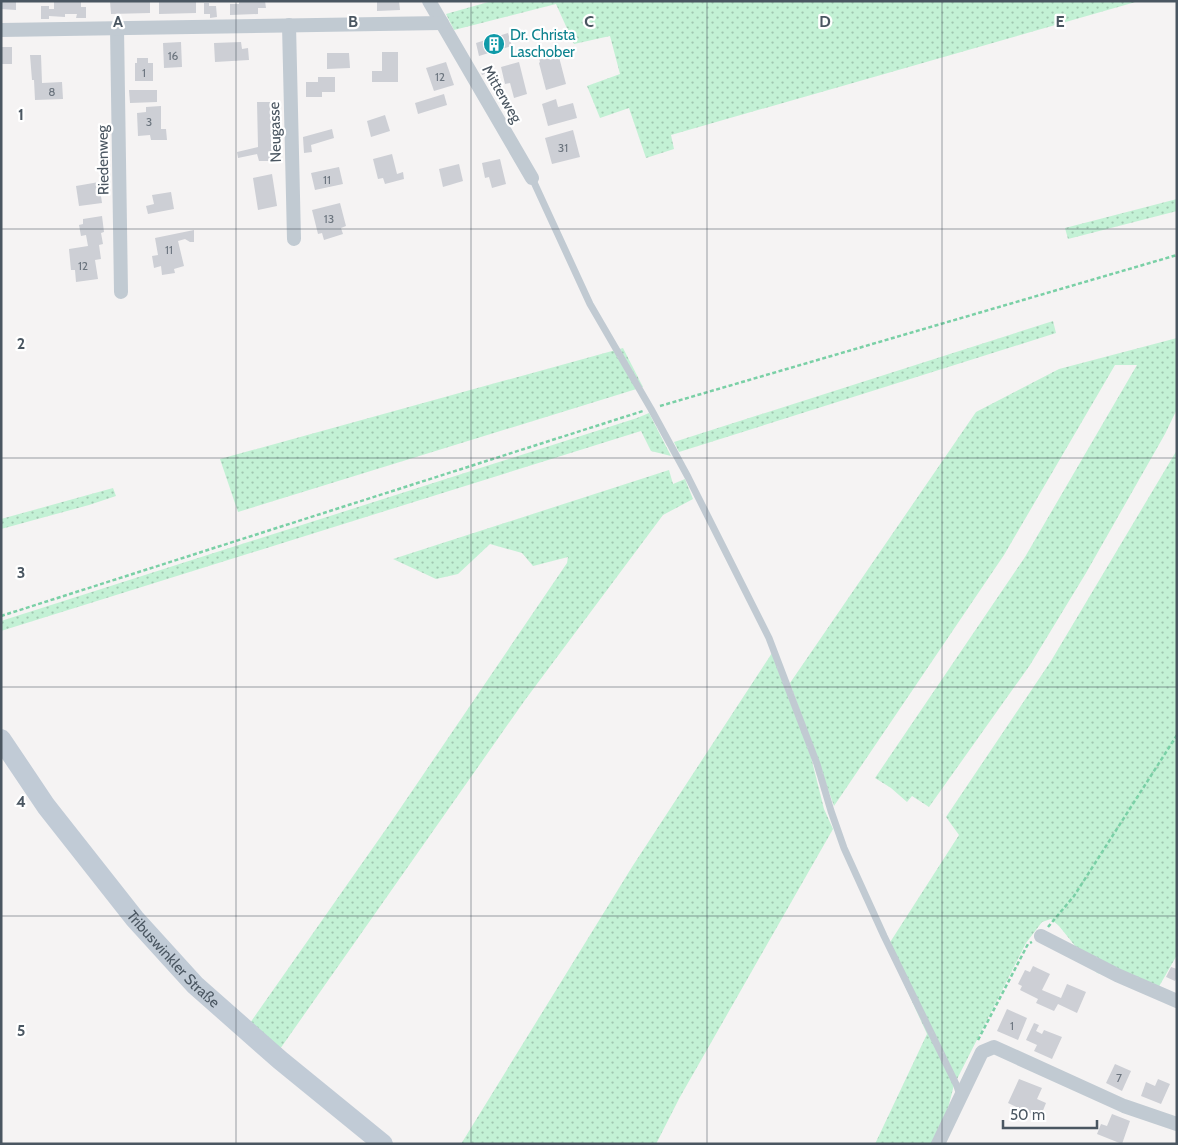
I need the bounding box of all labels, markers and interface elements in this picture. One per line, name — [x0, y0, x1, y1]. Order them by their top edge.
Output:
text: A — [113, 12, 123, 31]
text: B — [348, 12, 358, 31]
text: C — [584, 12, 594, 31]
text: D — [819, 12, 831, 31]
text: E — [1055, 12, 1065, 31]
place label: Dr. Christa Laschober — [510, 26, 576, 61]
building icon: Dr. Christa Laschober — [482, 32, 506, 56]
house number: 16 — [168, 48, 179, 63]
street label: Mitterweg — [478, 62, 526, 127]
house number: 1 — [142, 65, 146, 80]
house number: 12 — [435, 69, 445, 84]
house number: 8 — [48, 84, 56, 99]
street label: Neugasse — [265, 101, 285, 163]
text: 1 — [18, 105, 24, 124]
house number: 3 — [146, 114, 152, 129]
street label: Riedenweg — [93, 124, 113, 195]
house number: 31 — [558, 140, 568, 155]
house number: 11 — [323, 172, 331, 187]
house number: 13 — [324, 211, 334, 226]
house number: 11 — [165, 242, 173, 257]
house number: 12 — [78, 258, 88, 273]
text: 2 — [17, 334, 25, 353]
text: 3 — [17, 563, 25, 582]
text: 4 — [16, 792, 26, 811]
street label: Tribuswinkler Straße — [123, 907, 224, 1012]
house number: 1 — [1010, 1018, 1014, 1033]
text: 5 — [17, 1021, 25, 1040]
house number: 7 — [1116, 1070, 1122, 1085]
scale bar — [1003, 1098, 1097, 1130]
text: 50 m — [1010, 1106, 1045, 1124]

